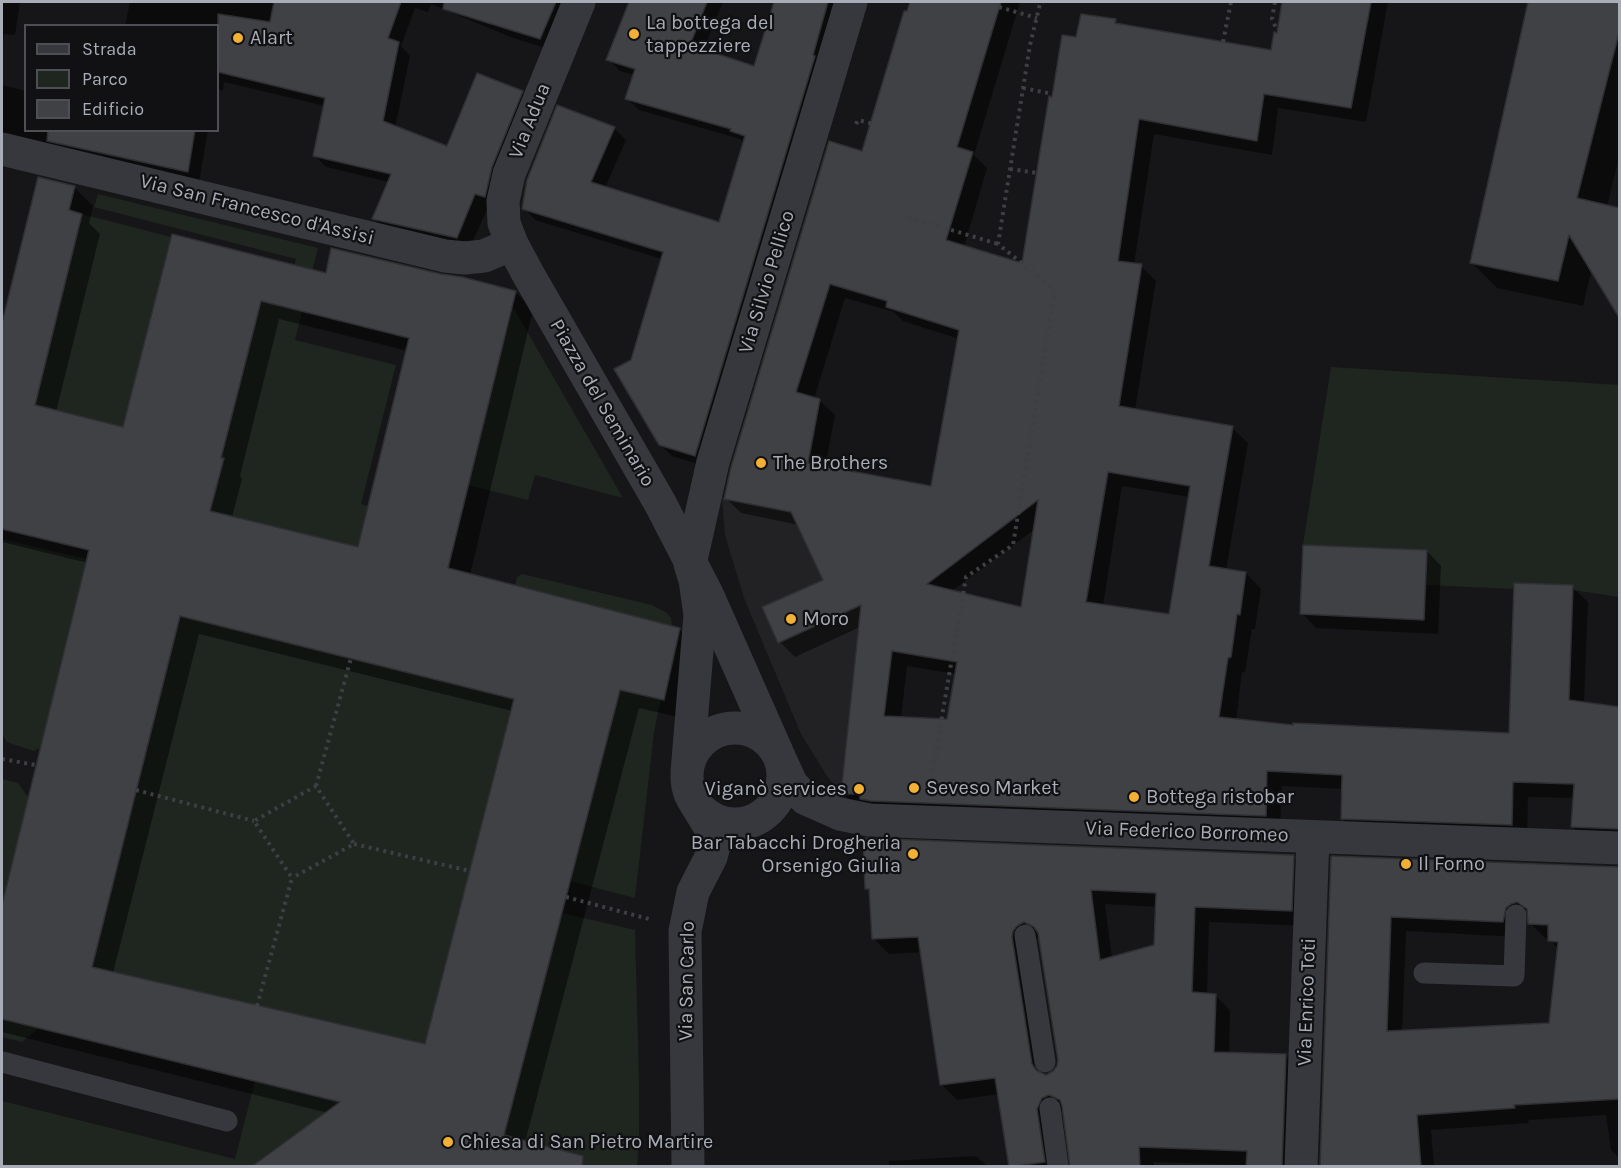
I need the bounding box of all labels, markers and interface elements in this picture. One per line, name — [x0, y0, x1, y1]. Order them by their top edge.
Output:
place label: La bottega del tappezziere — [646, 11, 774, 58]
legend — [24, 24, 219, 132]
place label: Alart — [250, 26, 293, 50]
marker: La bottega del tappezziere — [627, 27, 641, 41]
marker: Alart — [231, 31, 245, 45]
text: Strada — [82, 38, 137, 60]
text: Parco — [82, 68, 128, 90]
street label: Via Adua — [504, 80, 556, 162]
text: Edificio — [82, 98, 144, 120]
street label: Via San Francesco d'Assisi — [138, 169, 376, 251]
street label: Via Silvio Pellico — [734, 208, 800, 356]
street label: Piazza del Seminario — [544, 315, 660, 491]
place label: The Brothers — [773, 451, 888, 475]
marker: The Brothers — [754, 456, 768, 470]
place label: Moro — [803, 607, 849, 631]
marker: Moro — [784, 612, 798, 626]
place label: Seveso Market — [926, 776, 1059, 800]
place label: Viganò services — [705, 777, 847, 801]
marker: Seveso Market — [907, 781, 921, 795]
marker: Viganò services — [852, 782, 866, 796]
place label: Bottega ristobar — [1146, 785, 1294, 809]
marker: Bottega ristobar — [1127, 790, 1141, 804]
street label: Via Federico Borromeo — [1085, 816, 1289, 848]
place label: Bar Tabacchi Drogheria Orsenigo Giulia — [691, 831, 901, 878]
marker: Bar Tabacchi Drogheria Orsenigo Giulia — [906, 847, 920, 861]
place label: Il Forno — [1418, 852, 1485, 876]
marker: Il Forno — [1399, 857, 1413, 871]
street label: Via San Carlo — [674, 921, 700, 1041]
street label: Via Enrico Toti — [1293, 937, 1321, 1067]
place label: Chiesa di San Pietro Martire — [460, 1130, 713, 1154]
marker: Chiesa di San Pietro Martire — [441, 1135, 455, 1149]

